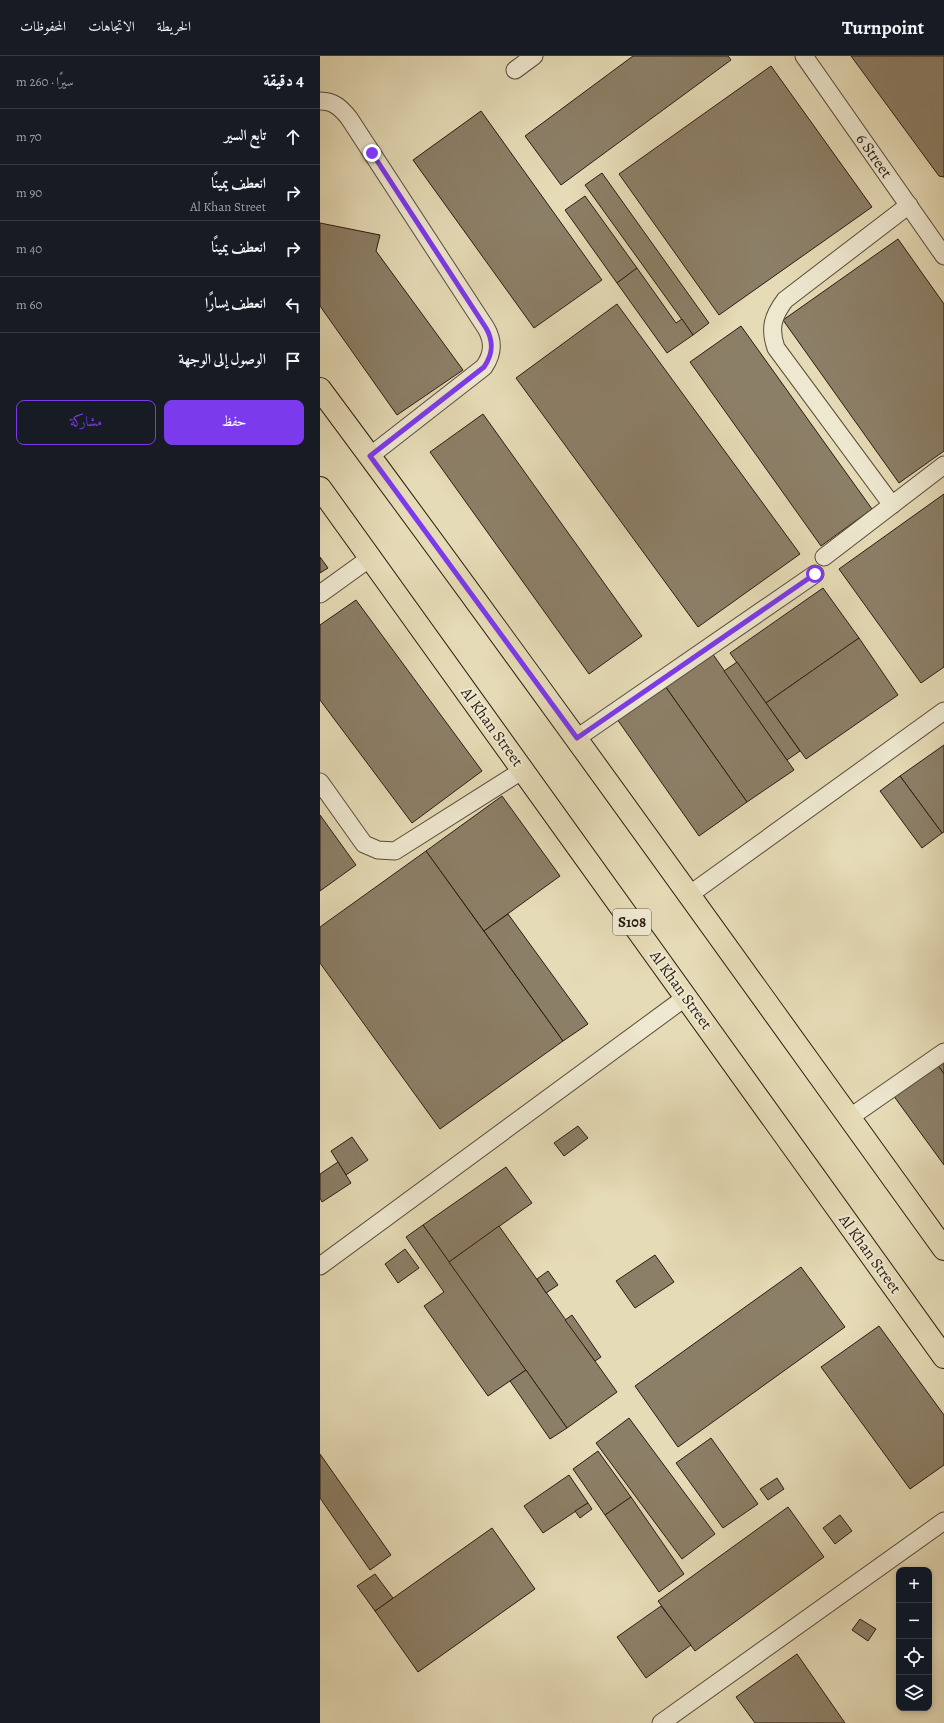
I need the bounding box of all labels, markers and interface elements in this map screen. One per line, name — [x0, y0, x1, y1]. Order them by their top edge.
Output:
text: Turnpoint — [842, 15, 924, 41]
text: المحفوظات — [20, 17, 66, 36]
text: الاتجاهات — [88, 17, 135, 36]
text: الخريطة — [157, 17, 191, 36]
text: 4 دقيقة — [263, 69, 304, 92]
text: سيرًا · 260 m — [16, 73, 74, 90]
text: تابع السير — [224, 125, 266, 145]
icon: ahead — [282, 126, 304, 148]
text: 70 m — [16, 128, 42, 145]
street label: 6 Street — [851, 129, 897, 183]
route end — [363, 144, 381, 162]
text: انعطف يمينًا — [211, 173, 266, 193]
icon: right — [282, 182, 304, 204]
text: 90 m — [16, 184, 42, 201]
text: Al Khan Street — [190, 198, 266, 215]
text: انعطف يمينًا — [211, 237, 266, 257]
icon: right — [282, 238, 304, 260]
text: 40 m — [16, 240, 42, 257]
text: انعطف يسارًا — [205, 293, 266, 313]
icon: left — [282, 294, 304, 316]
text: 60 m — [16, 296, 42, 313]
text: الوصول إلى الوجهة — [179, 349, 266, 369]
icon: arrive — [282, 350, 304, 372]
button: مشاركة — [16, 400, 156, 445]
button: حفظ — [164, 400, 304, 445]
route start — [806, 565, 824, 583]
street label: Al Khan Street — [455, 682, 528, 771]
road number: S108 — [613, 909, 651, 935]
street label: Al Khan Street — [644, 945, 717, 1034]
street label: Al Khan Street — [833, 1209, 906, 1298]
map controls — [896, 1567, 932, 1711]
button: + — [896, 1567, 932, 1603]
button: − — [896, 1603, 932, 1639]
button: locate — [896, 1639, 932, 1675]
button: layers — [896, 1675, 932, 1711]

